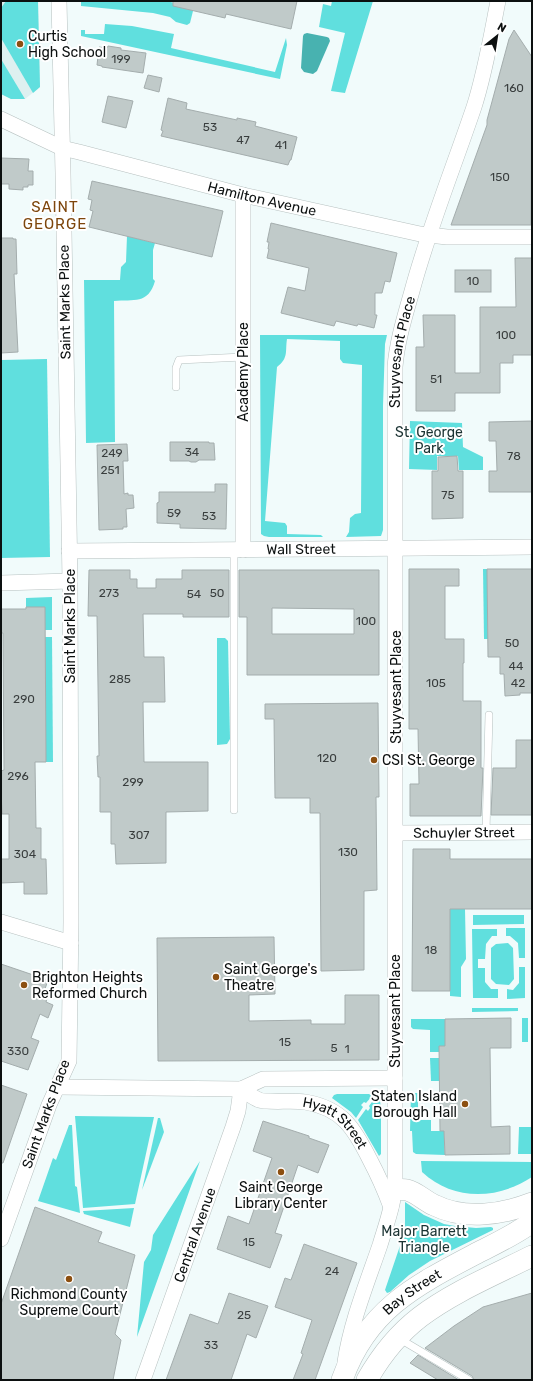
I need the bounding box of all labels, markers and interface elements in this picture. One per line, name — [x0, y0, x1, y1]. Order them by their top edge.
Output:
north arrow — [477, 16, 517, 56]
text: N — [495, 20, 508, 35]
place label: Curtis High School — [28, 28, 106, 61]
marker: Curtis High School — [15, 39, 25, 49]
house number: 199 — [111, 52, 131, 66]
house number: 160 — [504, 81, 524, 95]
house number: 53 — [203, 120, 217, 134]
house number: 47 — [236, 133, 250, 147]
house number: 41 — [275, 138, 287, 152]
house number: 150 — [490, 170, 510, 184]
street label: Hamilton Avenue — [206, 178, 318, 219]
district label: SAINT GEORGE — [23, 198, 87, 233]
street label: Saint Marks Place — [55, 244, 74, 359]
house number: 10 — [467, 274, 479, 288]
street label: Stuyvesant Place — [386, 294, 419, 408]
street label: Academy Place — [235, 322, 252, 422]
house number: 100 — [496, 328, 516, 342]
house number: 51 — [430, 372, 442, 386]
park label: St. George Park — [395, 424, 463, 457]
house number: 34 — [185, 445, 200, 459]
house number: 249 — [101, 446, 123, 460]
house number: 78 — [507, 449, 521, 463]
house number: 251 — [100, 463, 120, 477]
house number: 75 — [441, 488, 455, 502]
house number: 59 — [167, 506, 181, 520]
house number: 53 — [202, 509, 216, 523]
street label: Wall Street — [266, 540, 336, 558]
street label: Saint Marks Place — [62, 569, 79, 683]
house number: 273 — [99, 586, 119, 600]
house number: 50 — [210, 586, 224, 600]
house number: 54 — [187, 587, 202, 601]
house number: 100 — [356, 614, 376, 628]
street label: Stuyvesant Place — [388, 630, 405, 744]
house number: 50 — [505, 636, 519, 650]
house number: 44 — [509, 659, 524, 673]
house number: 285 — [109, 672, 131, 686]
house number: 105 — [426, 676, 446, 690]
house number: 42 — [511, 676, 525, 690]
house number: 290 — [13, 692, 35, 706]
house number: 120 — [317, 751, 337, 765]
place label: CSI St. George — [382, 752, 475, 769]
marker: CSI St. George — [369, 755, 379, 765]
house number: 296 — [7, 769, 29, 783]
house number: 299 — [122, 775, 144, 789]
street label: Schuyler Street — [413, 824, 515, 841]
house number: 307 — [129, 828, 150, 842]
house number: 130 — [338, 845, 358, 859]
house number: 304 — [14, 847, 37, 861]
house number: 18 — [425, 943, 437, 957]
street label: Stuyvesant Place — [387, 954, 404, 1068]
place label: Saint George's Theatre — [224, 961, 317, 994]
place label: Brighton Heights Reformed Church — [32, 969, 147, 1002]
marker: Saint George's Theatre — [211, 972, 221, 982]
marker: Brighton Heights Reformed Church — [19, 980, 29, 990]
house number: 15 — [279, 1035, 291, 1049]
house number: 5 — [330, 1041, 338, 1055]
house number: 1 — [344, 1042, 350, 1056]
house number: 330 — [7, 1044, 29, 1058]
street label: Saint Marks Place — [18, 1057, 74, 1171]
place label: Staten Island Borough Hall — [371, 1088, 457, 1121]
street label: Hyatt Street — [301, 1093, 371, 1152]
marker: Staten Island Borough Hall — [460, 1099, 470, 1109]
marker: Saint George Library Center — [276, 1167, 286, 1177]
place label: Saint George Library Center — [235, 1179, 328, 1212]
street label: Central Avenue — [170, 1185, 219, 1285]
park label: Major Barrett Triangle — [381, 1223, 467, 1256]
house number: 15 — [243, 1235, 255, 1249]
house number: 24 — [325, 1264, 340, 1278]
street label: Bay Street — [379, 1265, 445, 1318]
marker: Richmond County Supreme Court — [64, 1274, 74, 1284]
place label: Richmond County Supreme Court — [11, 1286, 128, 1319]
house number: 25 — [237, 1308, 251, 1322]
house number: 33 — [204, 1338, 218, 1352]

